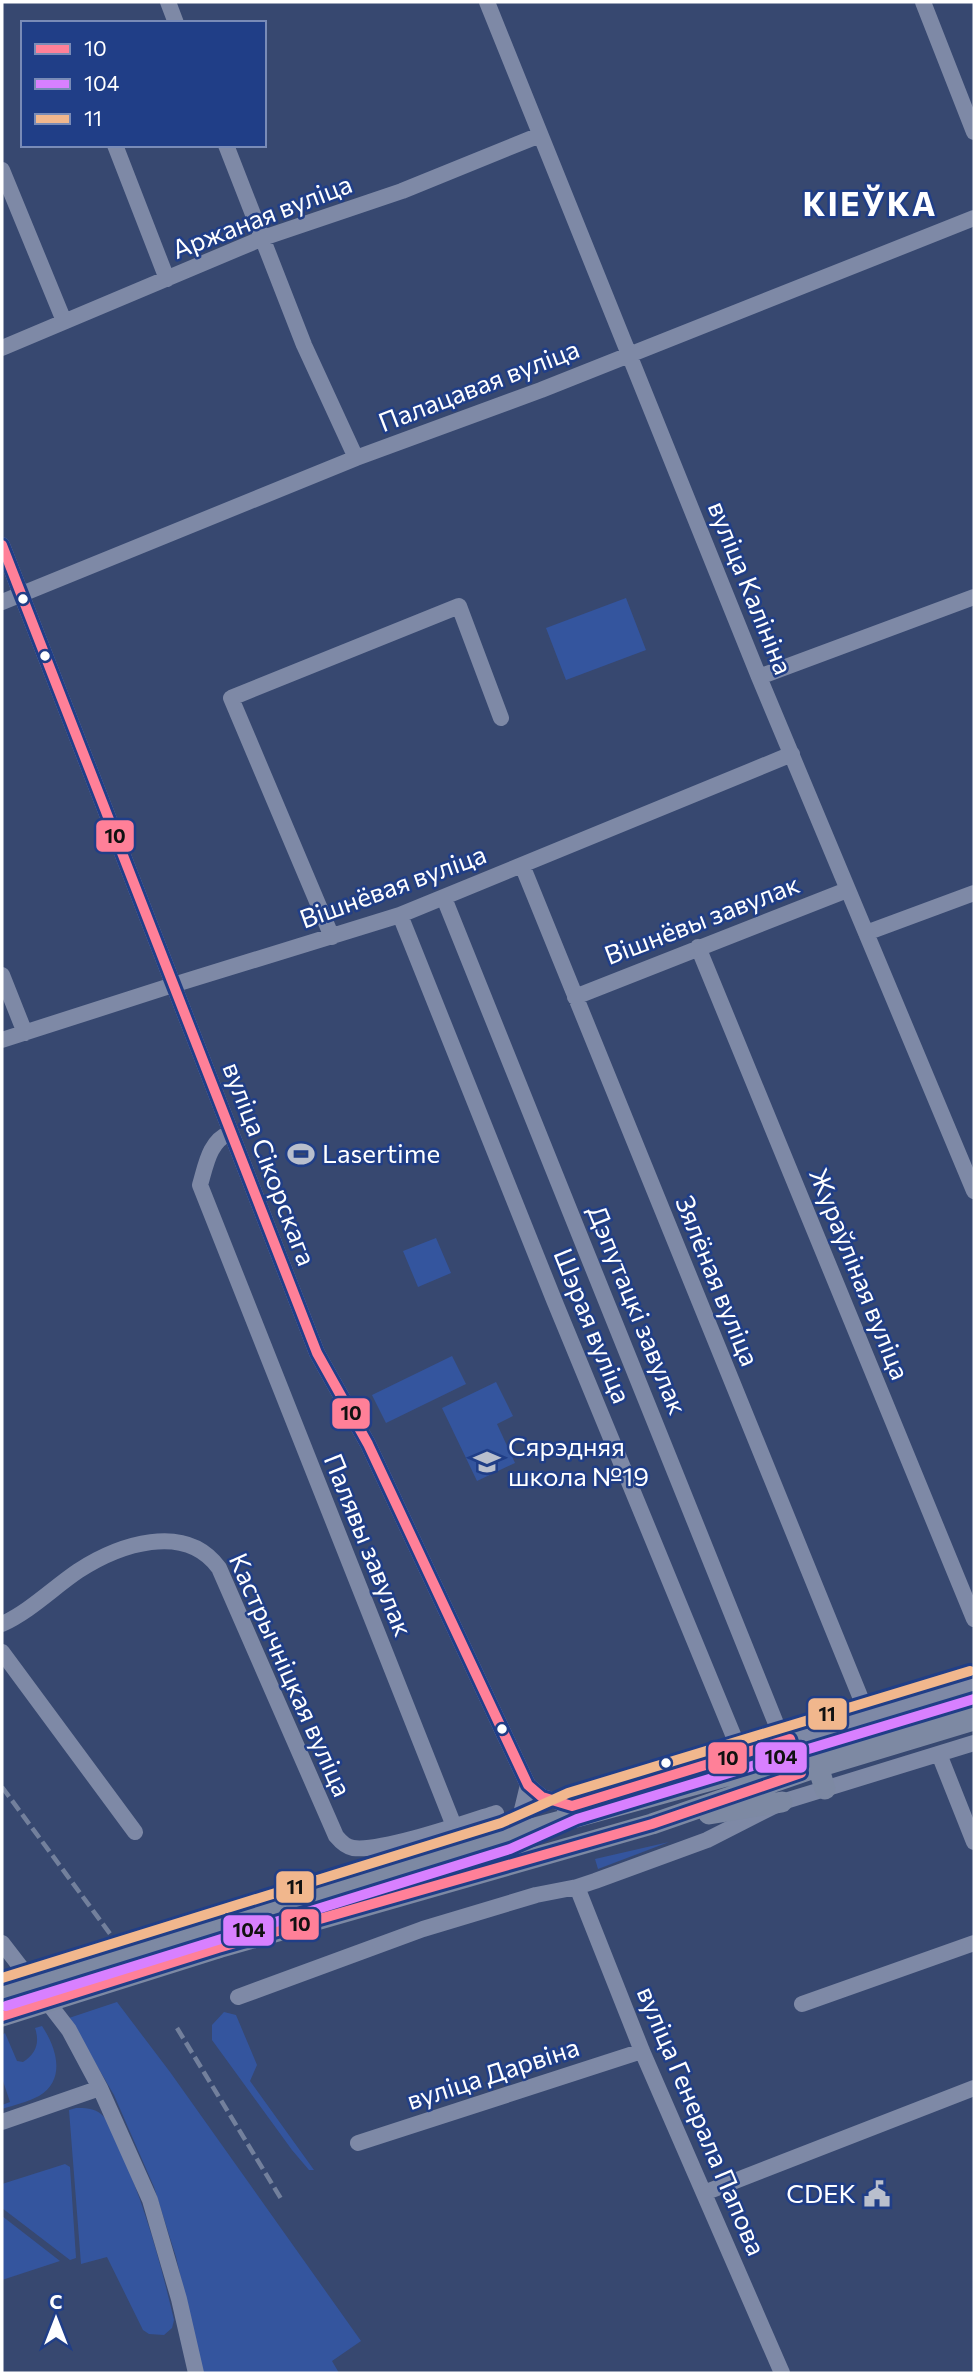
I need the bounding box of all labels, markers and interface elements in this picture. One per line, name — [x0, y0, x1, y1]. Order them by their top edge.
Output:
legend — [21, 21, 266, 147]
text: 10 — [84, 35, 107, 60]
text: 104 — [84, 70, 120, 95]
text: 11 — [84, 105, 102, 130]
street label: Аржаная вуліца — [167, 167, 356, 264]
district label: КІЕЎКА — [803, 182, 937, 223]
street label: Палацавая вуліца — [374, 332, 583, 437]
street label: вуліца Калініна — [703, 496, 800, 679]
unlabelled marker — [16, 592, 30, 606]
unlabelled marker — [38, 649, 52, 663]
line badge: 10 — [95, 819, 135, 853]
text: 10 — [104, 824, 126, 847]
street label: Вішнёвая вуліца — [295, 837, 490, 934]
street label: Вішнёвы завулак — [600, 867, 803, 970]
street label: вуліца Сікорскага — [217, 1057, 323, 1270]
place label: Lasertime — [322, 1137, 440, 1168]
sports icon: Lasertime — [286, 1139, 316, 1169]
street label: Жураўліная вуліца — [804, 1163, 917, 1384]
street label: Зялёная вуліца — [670, 1191, 767, 1370]
street label: Дэпутацкі завулак — [582, 1200, 695, 1419]
street label: Шэрая вуліца — [548, 1244, 639, 1407]
line badge: 10 — [331, 1397, 371, 1430]
text: 10 — [340, 1401, 362, 1424]
place label: Сярэдняя школа №19 — [508, 1430, 649, 1491]
school or university icon: Сярэдняя школа №19 — [472, 1447, 502, 1477]
street label: Палявы завулак — [319, 1449, 420, 1640]
street label: Кастрычніцкая вуліца — [224, 1548, 359, 1801]
line badge: 11 — [807, 1697, 848, 1731]
text: 11 — [818, 1702, 836, 1725]
unlabelled marker — [495, 1722, 509, 1736]
line badge: 10 — [707, 1741, 748, 1775]
line badge: 104 — [754, 1741, 808, 1774]
text: 104 — [765, 1745, 798, 1768]
text: 10 — [717, 1746, 739, 1769]
unlabelled marker — [659, 1756, 673, 1770]
line badge: 11 — [275, 1870, 315, 1904]
text: 11 — [286, 1875, 304, 1898]
line badge: 10 — [280, 1908, 320, 1941]
text: 10 — [289, 1912, 311, 1935]
line badge: 104 — [222, 1914, 275, 1947]
text: 104 — [233, 1918, 266, 1941]
street label: вуліца Генерала Папова — [632, 1981, 773, 2260]
street label: вуліца Дарвіна — [402, 2030, 583, 2115]
place label: CDEK — [786, 2177, 856, 2208]
public building icon: CDEK — [862, 2179, 892, 2209]
north arrow — [21, 2284, 91, 2354]
text: С — [50, 2290, 63, 2313]

